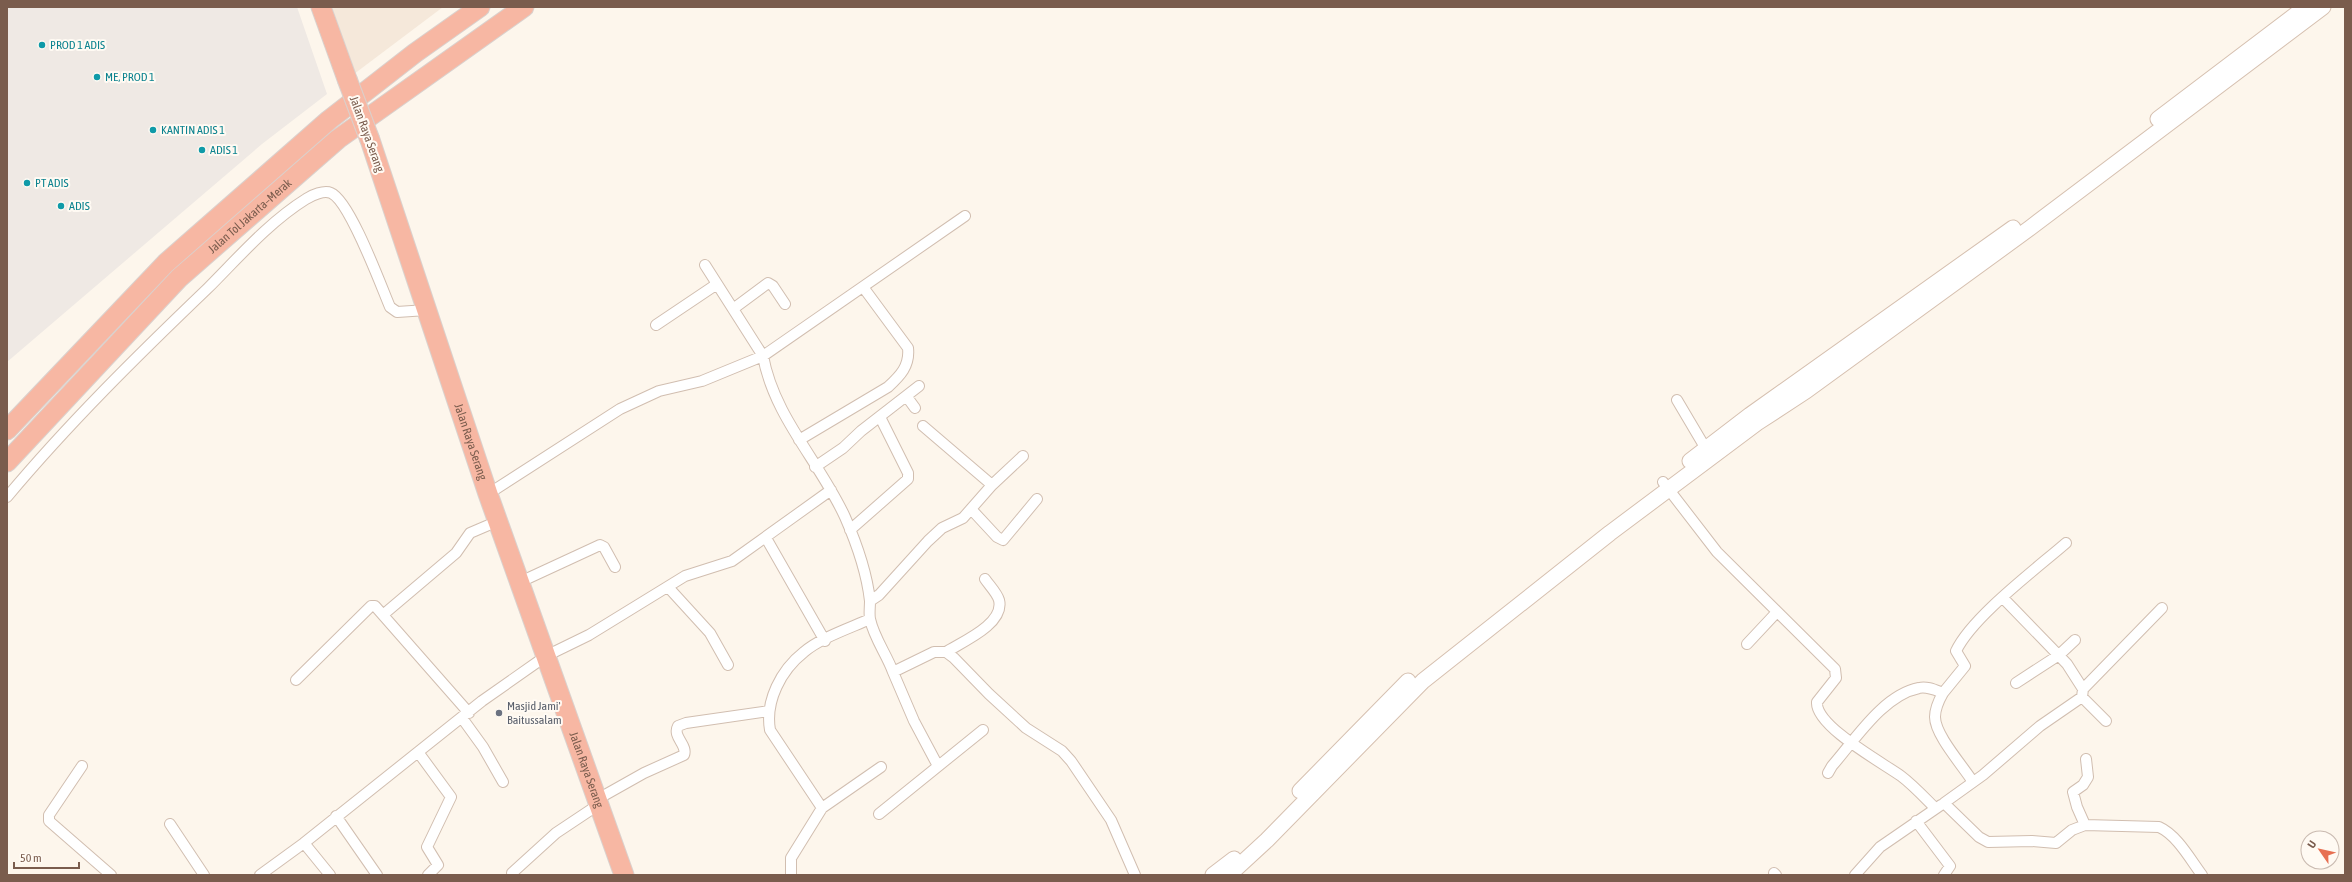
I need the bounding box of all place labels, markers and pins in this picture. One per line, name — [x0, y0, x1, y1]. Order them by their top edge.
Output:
place label: PROD 1 ADIS — [50, 38, 105, 52]
marker: PROD 1 ADIS — [37, 40, 47, 50]
place label: ME, PROD 1 — [105, 70, 155, 84]
marker: ME, PROD 1 — [92, 72, 102, 82]
place label: KANTIN ADIS 1 — [161, 123, 225, 137]
marker: KANTIN ADIS 1 — [148, 125, 158, 135]
place label: ADIS 1 — [210, 143, 238, 157]
marker: ADIS 1 — [197, 145, 207, 155]
place label: PT ADIS — [35, 176, 69, 190]
marker: PT ADIS — [22, 178, 32, 188]
place label: ADIS — [69, 199, 90, 213]
marker: ADIS — [56, 201, 66, 211]
place label: Masjid Jami' Baitussalam — [507, 699, 562, 727]
marker: Masjid Jami' Baitussalam — [494, 708, 504, 718]

